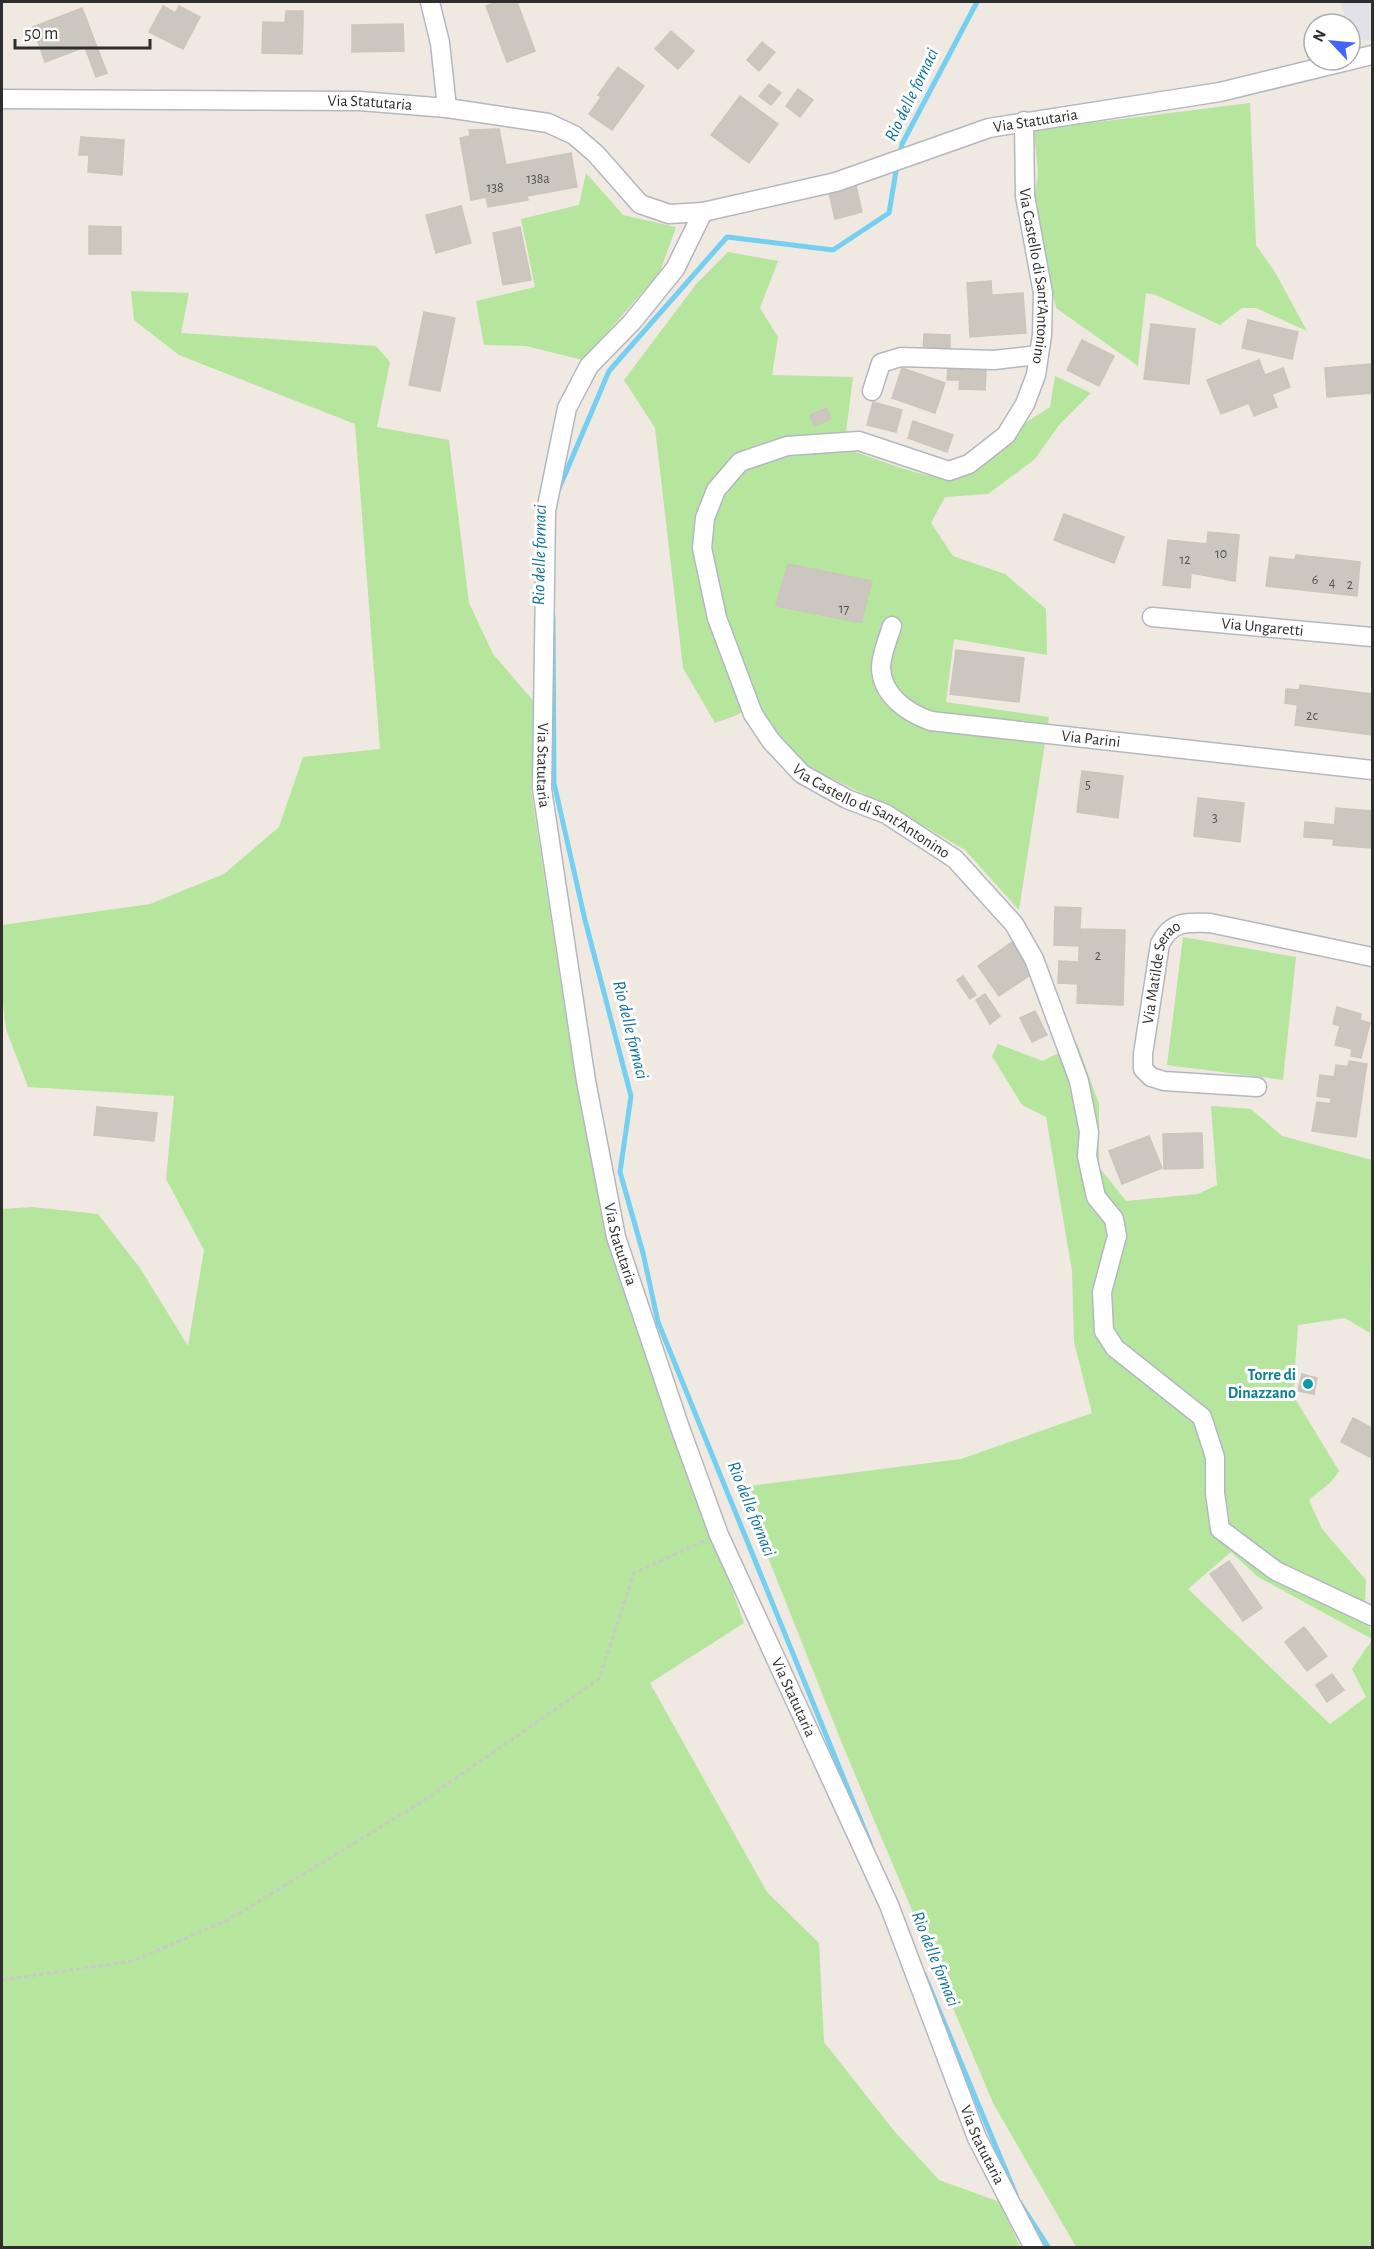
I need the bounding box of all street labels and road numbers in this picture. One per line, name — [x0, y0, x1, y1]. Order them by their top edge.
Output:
street label: Via Statutaria — [327, 93, 413, 113]
street label: Via Statutaria — [992, 106, 1079, 135]
street label: Via Castello di Sant'Antonino — [1017, 188, 1051, 365]
street label: Via Ungaretti — [1221, 615, 1304, 639]
street label: Via Statutaria — [534, 722, 553, 809]
street label: Via Parini — [1061, 728, 1121, 750]
street label: Via Castello di Sant'Antonino — [789, 761, 953, 861]
street label: Via Matilde Serao — [1140, 917, 1183, 1025]
street label: Via Statutaria — [602, 1202, 640, 1287]
street label: Via Statutaria — [769, 1655, 819, 1739]
street label: Via Statutaria — [957, 2103, 1008, 2187]

